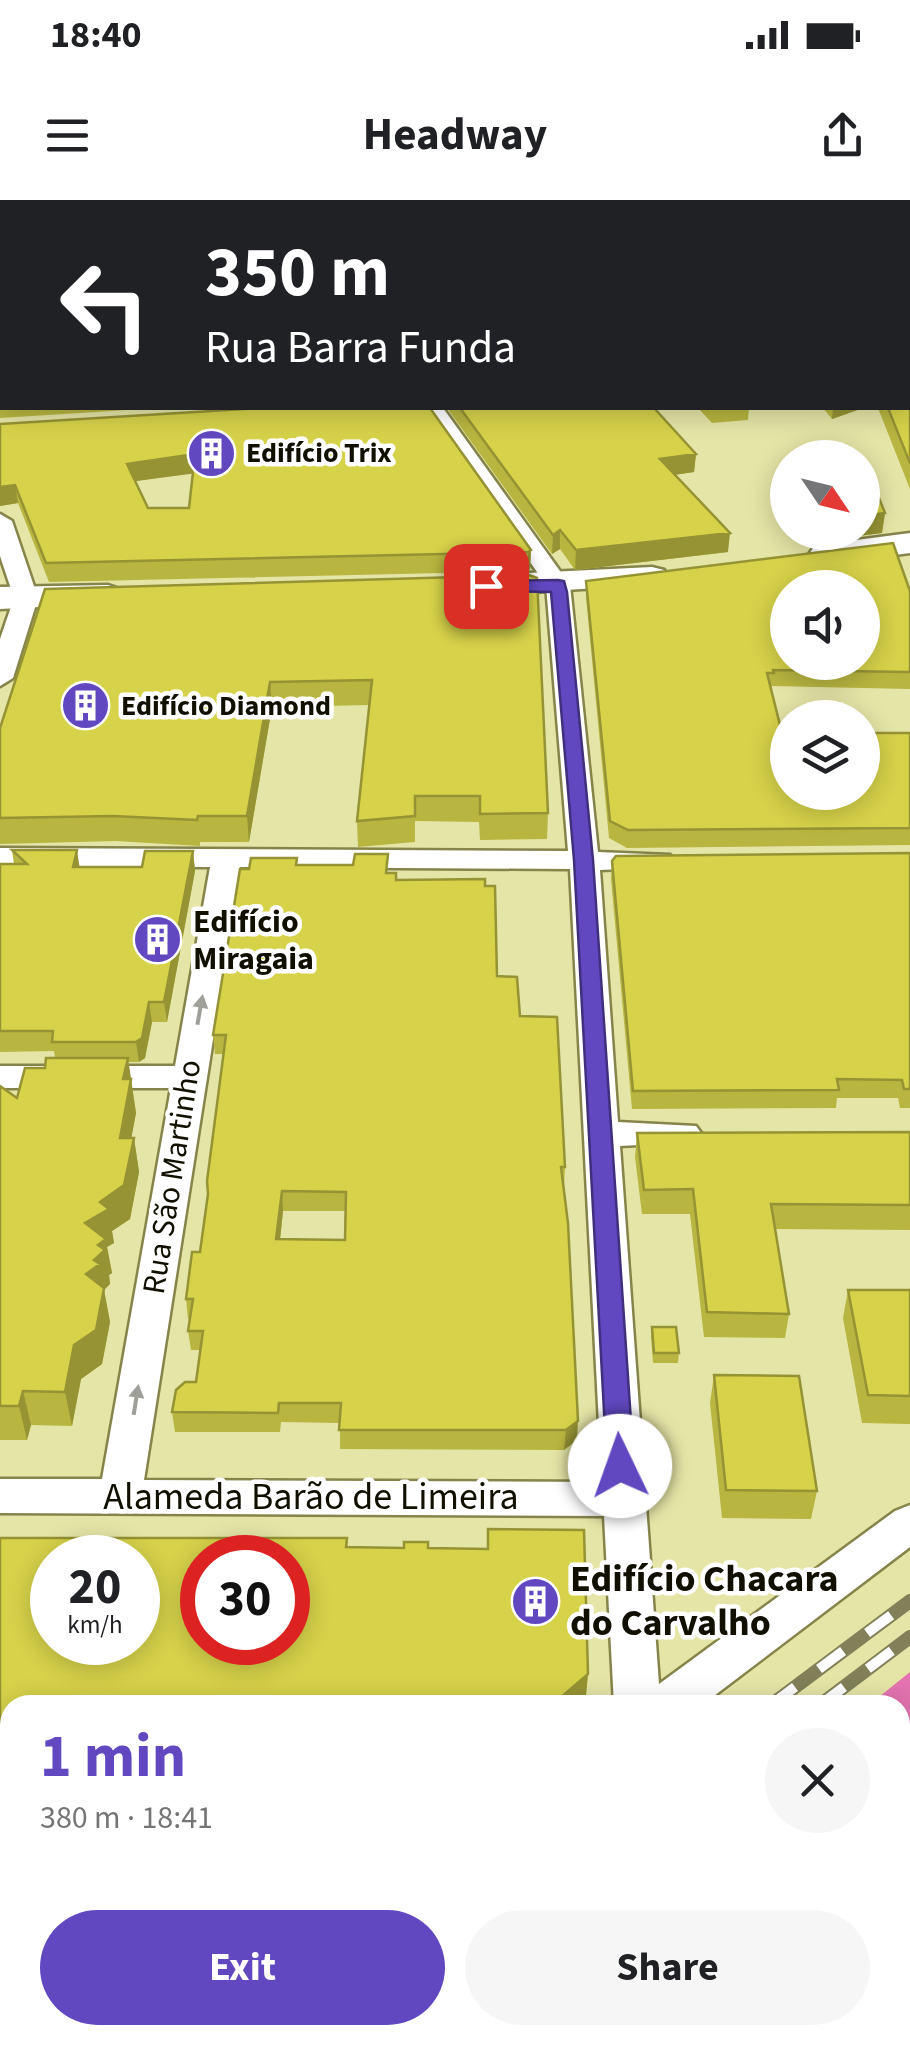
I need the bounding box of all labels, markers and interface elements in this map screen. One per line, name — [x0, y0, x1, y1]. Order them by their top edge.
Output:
text: 18:40 — [50, 8, 142, 62]
text: Headway — [363, 103, 547, 167]
icon: menu — [40, 108, 95, 163]
icon: share — [815, 108, 870, 163]
text: 350 m — [205, 223, 390, 323]
icon: left — [40, 240, 170, 370]
text: Rua Barra Funda — [205, 316, 516, 380]
building icon: Edifício Trix — [185, 427, 237, 479]
place label: Edifício Trix — [246, 433, 392, 473]
north arrow — [770, 440, 880, 550]
map controls — [770, 440, 880, 810]
pin — [444, 544, 529, 629]
icon: arrive — [459, 559, 514, 614]
button: sound — [770, 570, 880, 680]
building icon: Edifício Diamond — [60, 680, 112, 732]
place label: Edifício Diamond — [121, 686, 331, 726]
button: layers — [770, 700, 880, 810]
place label: Edifício Miragaia — [193, 899, 314, 982]
building icon: Edifício Miragaia — [132, 914, 184, 966]
one-way arrow — [193, 994, 208, 1025]
street label: Rua São Martinho — [131, 1057, 213, 1297]
one-way arrow — [129, 1384, 144, 1415]
position arrow — [568, 1414, 672, 1518]
street label: Alameda Barão de Limeira — [103, 1470, 519, 1524]
speed limit sign: 30 — [180, 1535, 310, 1665]
text: 20 — [69, 1552, 121, 1623]
place label: Edifício Chacara do Carvalho — [570, 1552, 838, 1650]
building icon: Edifício Chacara do Carvalho — [509, 1575, 561, 1627]
text: km/h — [67, 1607, 123, 1643]
text: 1 min — [40, 1715, 186, 1800]
button: close — [765, 1728, 870, 1833]
text: 380 m · 18:41 — [40, 1795, 213, 1841]
button: Exit — [40, 1910, 445, 2025]
button: Share — [465, 1910, 870, 2025]

